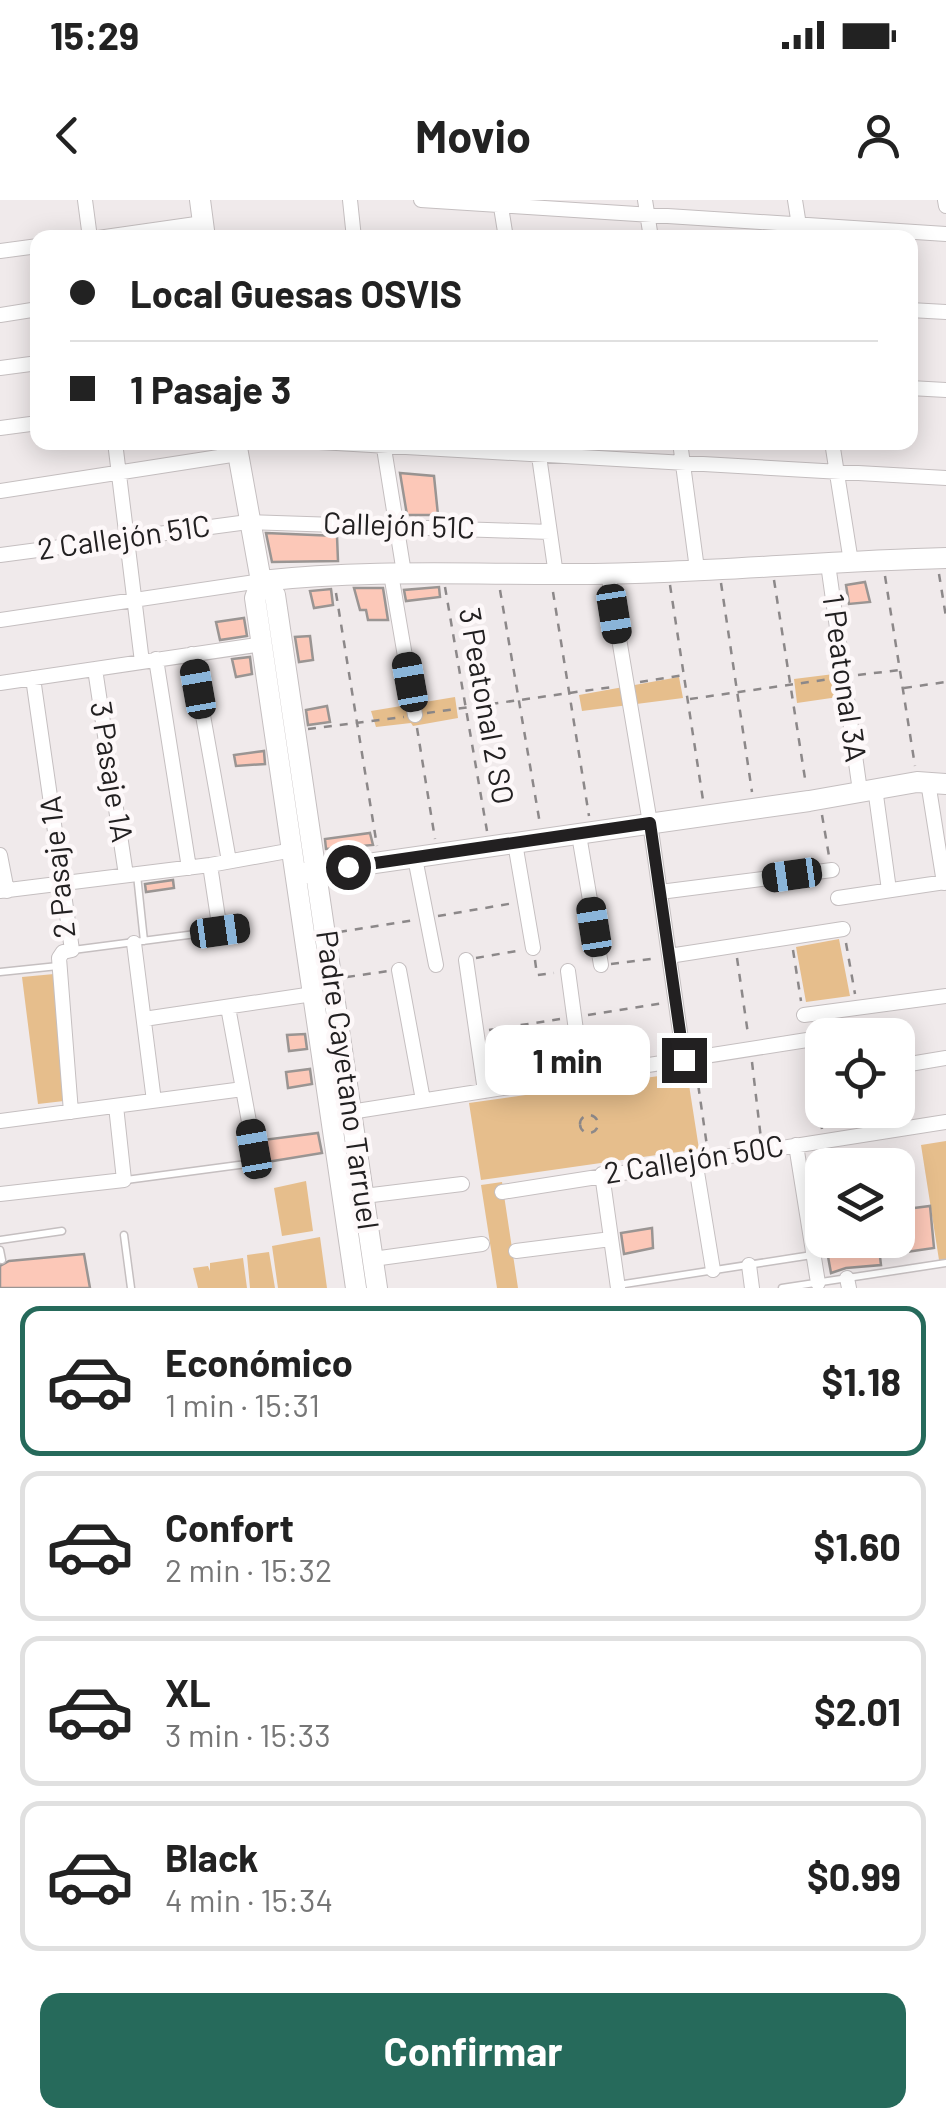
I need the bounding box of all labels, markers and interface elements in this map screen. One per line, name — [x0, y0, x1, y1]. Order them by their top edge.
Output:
text: 15:29 — [50, 12, 139, 58]
icon: back — [40, 108, 95, 163]
text: Movio — [415, 108, 531, 162]
icon: person — [851, 108, 906, 163]
text: Local Guesas OSVIS — [130, 270, 462, 316]
text: 1 Pasaje 3 — [130, 366, 291, 412]
street label: Callejón 51C — [322, 503, 476, 545]
street label: 2 Callejón 51C — [35, 506, 212, 566]
car — [594, 582, 634, 646]
street label: 1 Peatonal 3A — [816, 591, 876, 764]
street label: 3 Peatonal 2 SO — [453, 604, 523, 807]
car — [390, 650, 430, 714]
car — [178, 657, 218, 721]
street label: 3 Pasaje 1A — [84, 699, 142, 845]
street label: 2 Pasaje 1A — [31, 794, 81, 940]
route start — [326, 845, 371, 890]
car — [760, 856, 824, 894]
car — [574, 895, 614, 959]
car — [188, 912, 252, 950]
street label: Padre Cayetano Tarruel — [310, 928, 388, 1232]
map controls — [805, 1018, 915, 1258]
button: locate — [805, 1018, 915, 1128]
callout: 1 min — [484, 1025, 649, 1095]
route end — [662, 1038, 707, 1083]
text: 1 min — [532, 1041, 603, 1079]
car — [234, 1117, 274, 1181]
street label: 2 Callejón 50C — [601, 1126, 786, 1190]
button: layers — [805, 1148, 915, 1258]
icon: car — [45, 1336, 135, 1426]
text: Económico — [165, 1339, 353, 1385]
text: $1.18 — [822, 1358, 901, 1404]
text: 1 min · 15:31 — [165, 1385, 320, 1423]
icon: car — [45, 1501, 135, 1591]
text: Confort — [165, 1504, 294, 1550]
text: $1.60 — [813, 1523, 901, 1569]
text: 2 min · 15:32 — [165, 1550, 332, 1588]
icon: car — [45, 1666, 135, 1756]
text: XL — [165, 1669, 211, 1715]
text: $2.01 — [814, 1688, 901, 1734]
text: 3 min · 15:33 — [165, 1715, 331, 1753]
icon: car — [45, 1831, 135, 1921]
text: Black — [165, 1834, 259, 1880]
text: $0.99 — [807, 1853, 901, 1899]
text: 4 min · 15:34 — [165, 1880, 333, 1918]
button: Confirmar — [40, 1993, 906, 2108]

